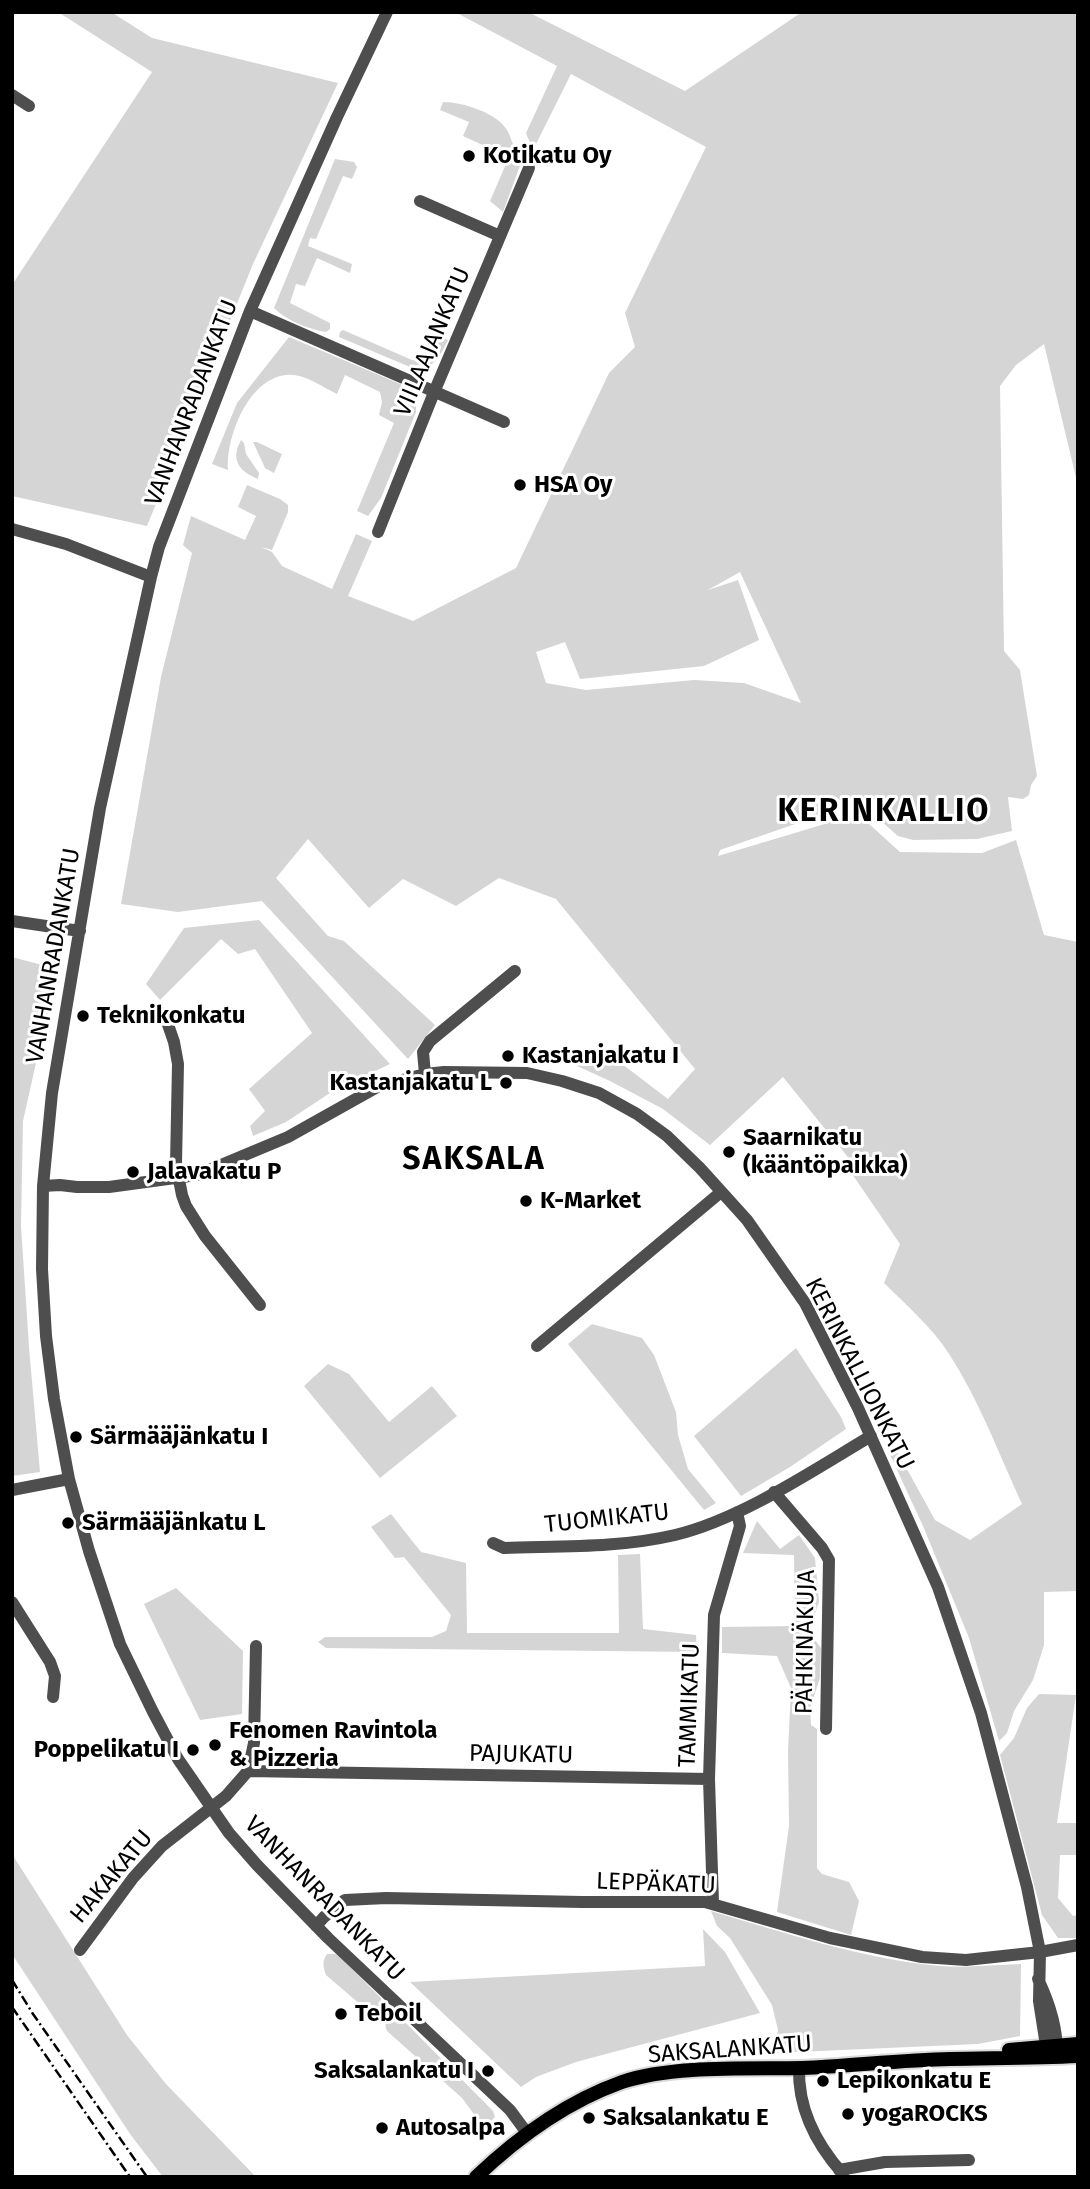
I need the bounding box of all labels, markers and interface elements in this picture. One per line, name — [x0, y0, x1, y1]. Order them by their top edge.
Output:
place label: Kotikatu Oy — [483, 142, 612, 170]
marker: Kotikatu Oy — [461, 148, 477, 164]
street label: VIILAAJANKATU — [389, 263, 477, 421]
street label: VANHANRADANKATU — [139, 296, 245, 510]
place label: HSA Oy — [534, 471, 612, 499]
marker: HSA Oy — [512, 477, 528, 493]
district label: KERINKALLIO — [779, 793, 989, 831]
street label: VANHANRADANKATU — [21, 846, 87, 1066]
place label: Teknikonkatu — [97, 1002, 246, 1030]
marker: Teknikonkatu — [75, 1008, 91, 1024]
place label: Kastanjakatu I — [522, 1042, 679, 1070]
marker: Kastanjakatu I — [500, 1048, 516, 1064]
place label: Kastanjakatu L — [330, 1069, 492, 1097]
marker: Kastanjakatu L — [498, 1075, 514, 1091]
place label: Saarnikatu (kääntöpaikka) — [743, 1124, 908, 1180]
district label: SAKSALA — [403, 1141, 545, 1179]
marker: Saarnikatu (kääntöpaikka) — [721, 1144, 737, 1160]
place label: Jalavakatu P — [147, 1158, 281, 1186]
marker: Jalavakatu P — [125, 1164, 141, 1180]
place label: K-Market — [540, 1187, 641, 1215]
marker: K-Market — [518, 1193, 534, 1209]
street label: KERINKALLIONKATU — [798, 1273, 920, 1475]
place label: Särmääjänkatu I — [90, 1423, 268, 1451]
marker: Särmääjänkatu I — [68, 1429, 84, 1445]
street label: TUOMIKATU — [543, 1498, 671, 1540]
place label: Särmääjänkatu L — [82, 1509, 266, 1537]
marker: Särmääjänkatu L — [60, 1515, 76, 1531]
street label: PÄHKINÄKUJA — [790, 1569, 822, 1715]
street label: TAMMIKATU — [673, 1642, 707, 1768]
place label: Fenomen Ravintola & Pizzeria — [229, 1717, 437, 1773]
place label: Poppelikatu I — [34, 1736, 179, 1764]
marker: Fenomen Ravintola & Pizzeria — [207, 1737, 223, 1753]
street label: PAJUKATU — [469, 1740, 573, 1770]
marker: Poppelikatu I — [185, 1742, 201, 1758]
street label: VANHANRADANKATU — [238, 1811, 410, 1987]
street label: HAKAKATU — [65, 1824, 159, 1930]
street label: LEPPÄKATU — [596, 1868, 716, 1900]
place label: Teboil — [355, 2000, 422, 2028]
marker: Teboil — [333, 2006, 349, 2022]
street label: SAKSALANKATU — [647, 2030, 813, 2070]
place label: Saksalankatu I — [314, 2057, 474, 2085]
marker: Saksalankatu I — [480, 2063, 496, 2079]
place label: Lepikonkatu E — [837, 2067, 991, 2095]
marker: Lepikonkatu E — [815, 2073, 831, 2089]
place label: yogaROCKS — [862, 2100, 988, 2128]
place label: Saksalankatu E — [603, 2104, 769, 2132]
marker: yogaROCKS — [840, 2106, 856, 2122]
marker: Saksalankatu E — [581, 2110, 597, 2126]
place label: Autosalpa — [396, 2114, 505, 2142]
marker: Autosalpa — [374, 2120, 390, 2136]

